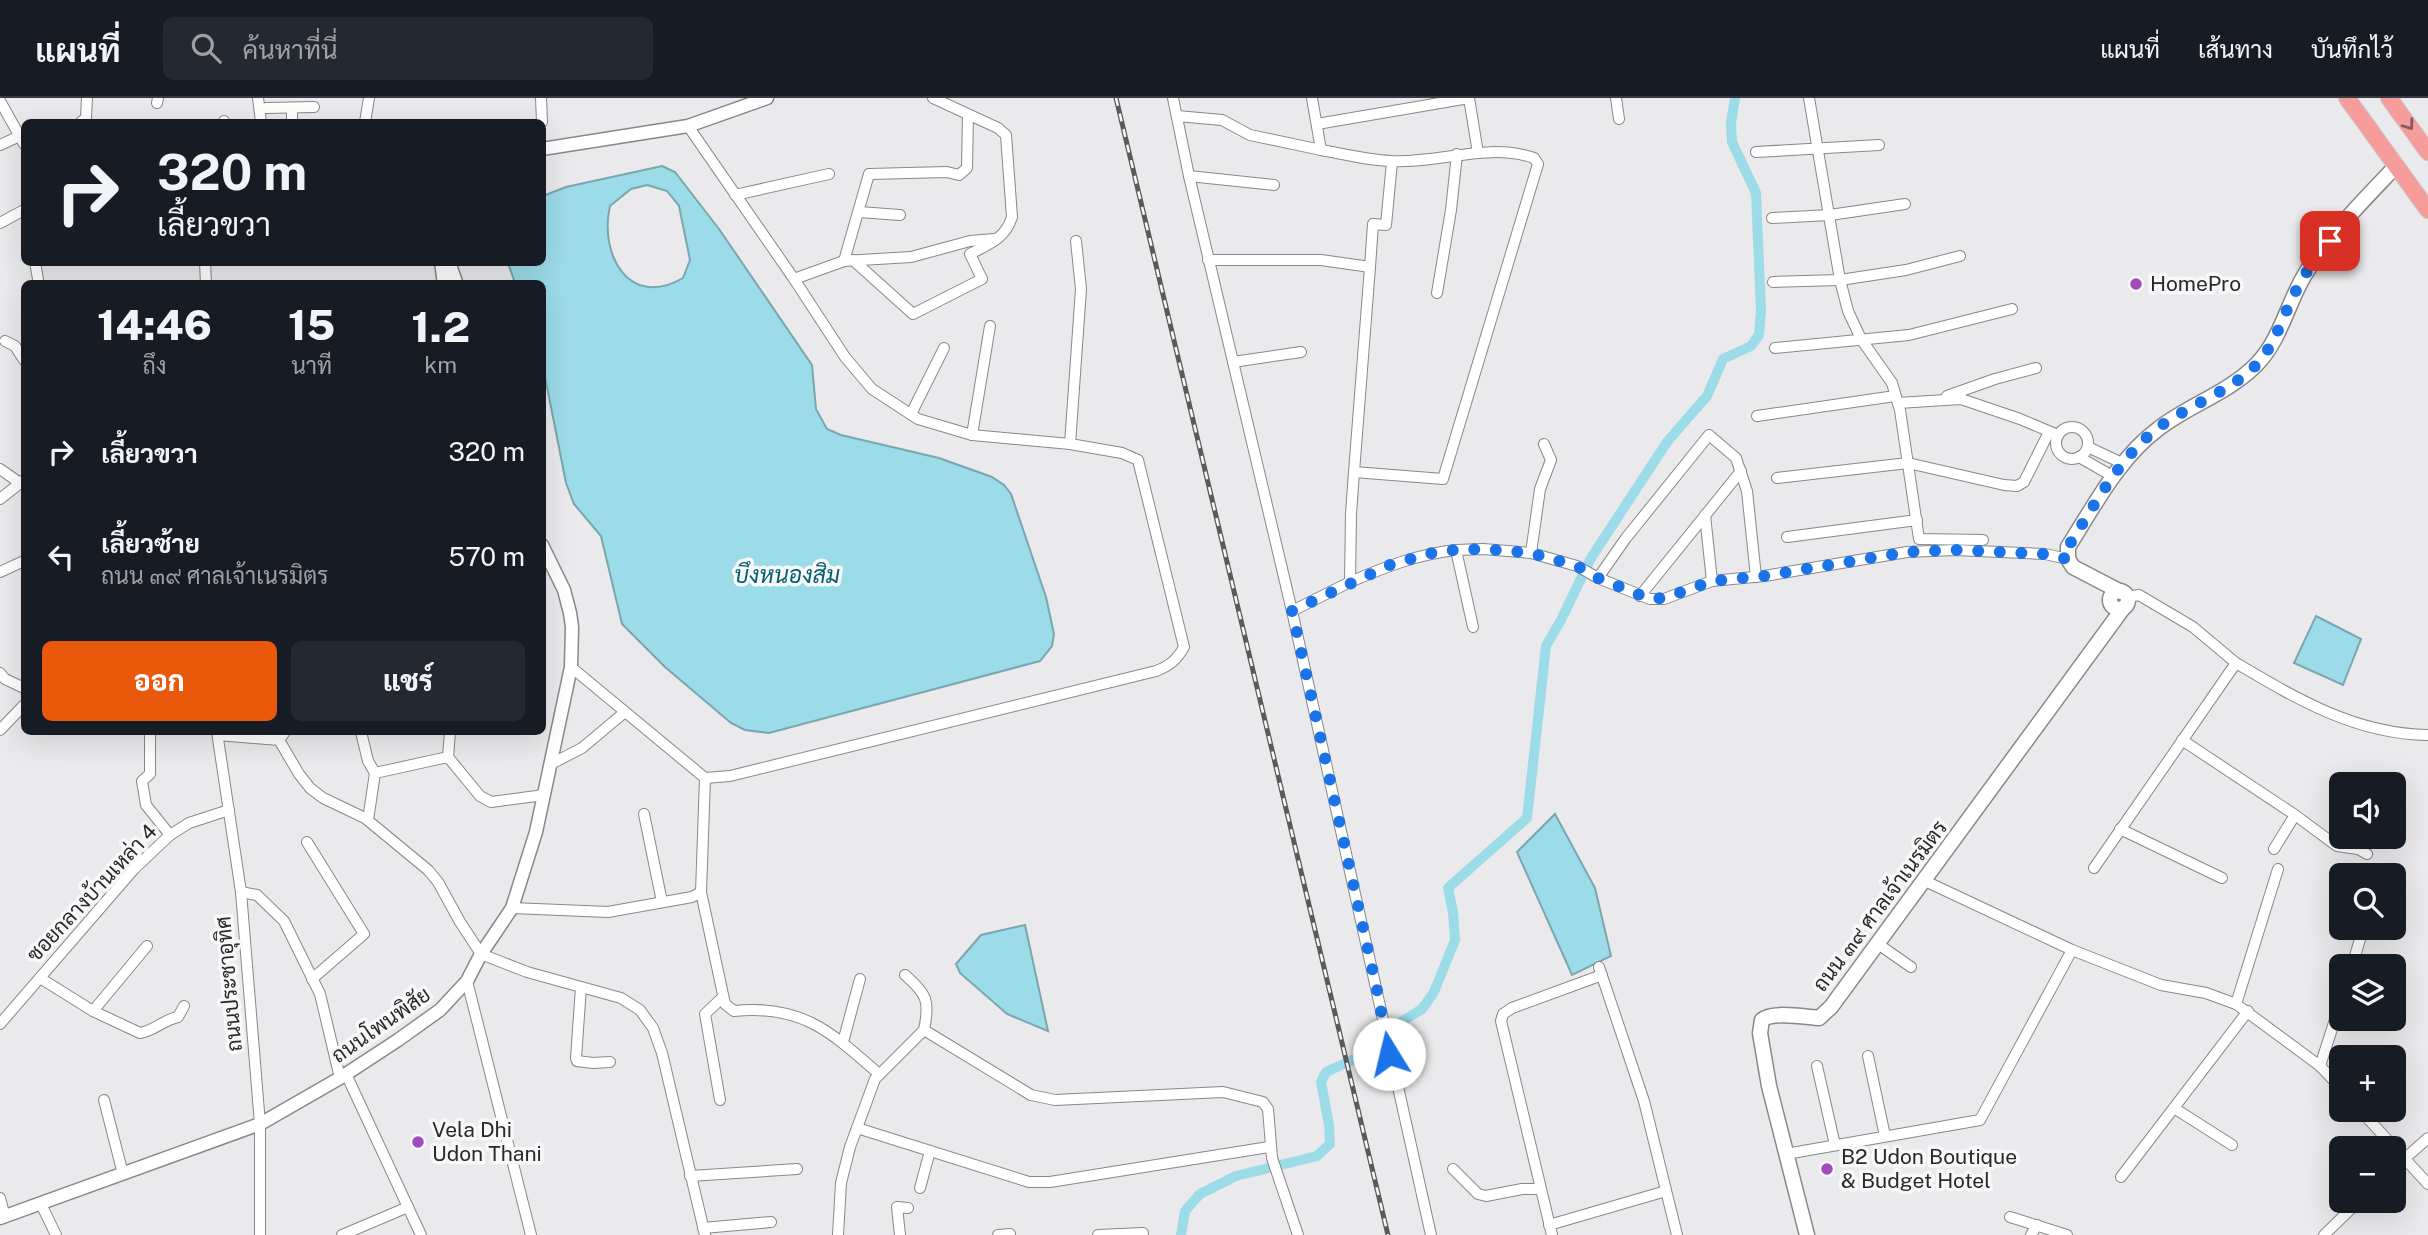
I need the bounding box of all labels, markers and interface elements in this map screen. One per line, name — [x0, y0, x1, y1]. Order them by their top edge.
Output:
search box — [163, 17, 653, 80]
icon: search — [187, 29, 225, 67]
text: แผนที่ — [35, 31, 121, 69]
text: ค้นหาที่นี่ — [243, 34, 338, 65]
text: แผนที่ — [2100, 35, 2160, 63]
text: เส้นทาง — [2198, 35, 2273, 63]
text: บันทึกไว้ — [2311, 35, 2393, 63]
one-way arrow — [2400, 117, 2413, 130]
text: 320 m — [157, 143, 307, 201]
icon: right — [42, 147, 133, 238]
text: เลี้ยวขวา — [157, 206, 271, 243]
pin — [2300, 211, 2360, 271]
icon: arrive — [2311, 222, 2349, 260]
place label: HomePro — [2150, 271, 2241, 296]
marker: HomePro — [2128, 276, 2144, 292]
text: 14:46 — [97, 300, 212, 349]
text: 15 — [288, 300, 335, 349]
text: 1.2 — [411, 302, 470, 351]
text: km — [424, 351, 457, 378]
text: ถึง — [143, 352, 166, 379]
text: นาที — [291, 352, 332, 379]
icon: right — [42, 433, 80, 471]
text: 320 m — [448, 436, 525, 467]
text: เลี้ยวขวา — [101, 438, 198, 469]
text: เลี้ยวซ้าย — [101, 528, 200, 559]
icon: left — [42, 538, 80, 576]
text: 570 m — [449, 541, 525, 572]
water label: บึงหนองสิม — [734, 561, 840, 588]
text: ถนน ๓๙ ศาลเจ้าเนรมิตร — [101, 562, 328, 589]
button: ออก — [42, 641, 277, 721]
button: แชร์ — [291, 641, 525, 721]
map controls — [2329, 772, 2406, 1213]
button: sound — [2329, 772, 2406, 849]
street label: ถนน ๓๙ ศาลเจ้าเนรมิตร — [1807, 815, 1952, 996]
street label: ซอยกลางบ้านเหล่า 4 — [21, 819, 162, 967]
button: search — [2329, 863, 2406, 940]
street label: ถนนประชาอุทิศ — [210, 915, 249, 1053]
button: layers — [2329, 954, 2406, 1031]
street label: ถนนโพนพิสัย — [327, 981, 435, 1068]
position arrow — [1352, 1017, 1426, 1091]
button: + — [2329, 1045, 2406, 1122]
place label: Vela Dhi Udon Thani — [432, 1117, 542, 1166]
marker: Vela Dhi Udon Thani — [410, 1134, 426, 1150]
button: − — [2329, 1136, 2406, 1213]
place label: B2 Udon Boutique & Budget Hotel — [1841, 1144, 2017, 1193]
marker: B2 Udon Boutique & Budget Hotel — [1819, 1161, 1835, 1177]

